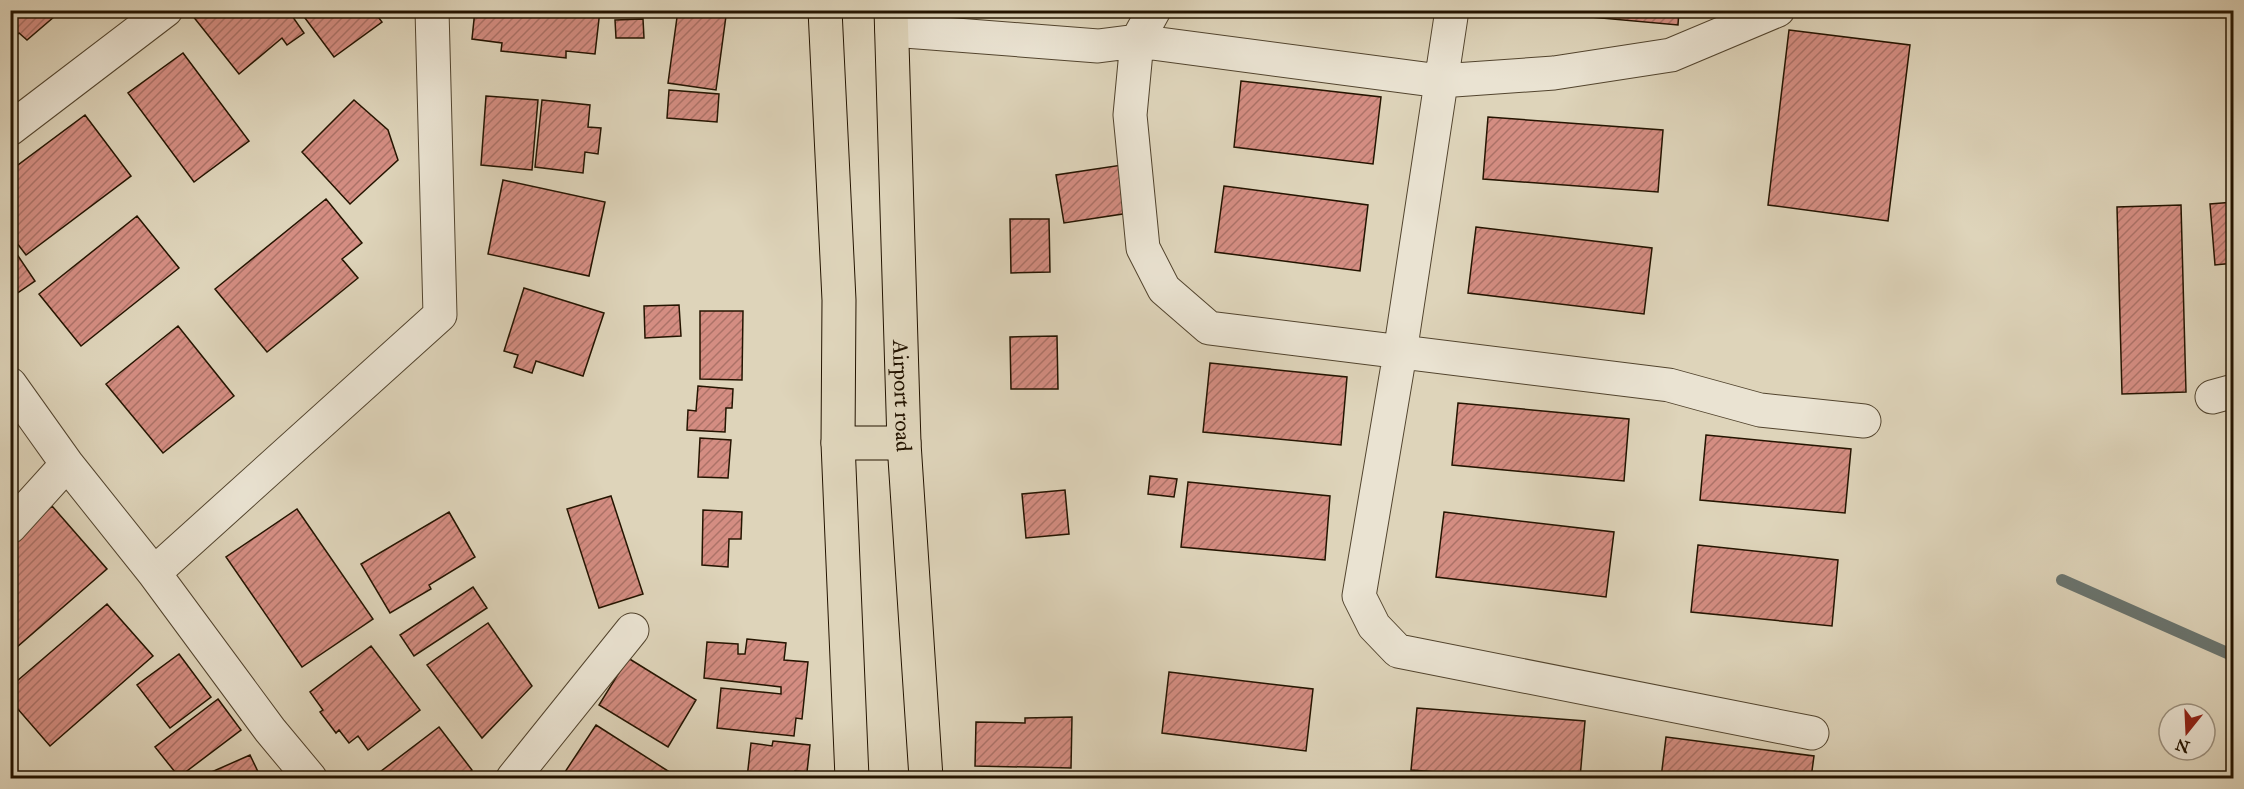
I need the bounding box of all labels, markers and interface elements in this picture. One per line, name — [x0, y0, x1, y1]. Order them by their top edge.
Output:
street label: Airport road — [887, 338, 918, 453]
north arrow — [2157, 702, 2217, 762]
text: N — [2173, 735, 2192, 757]

